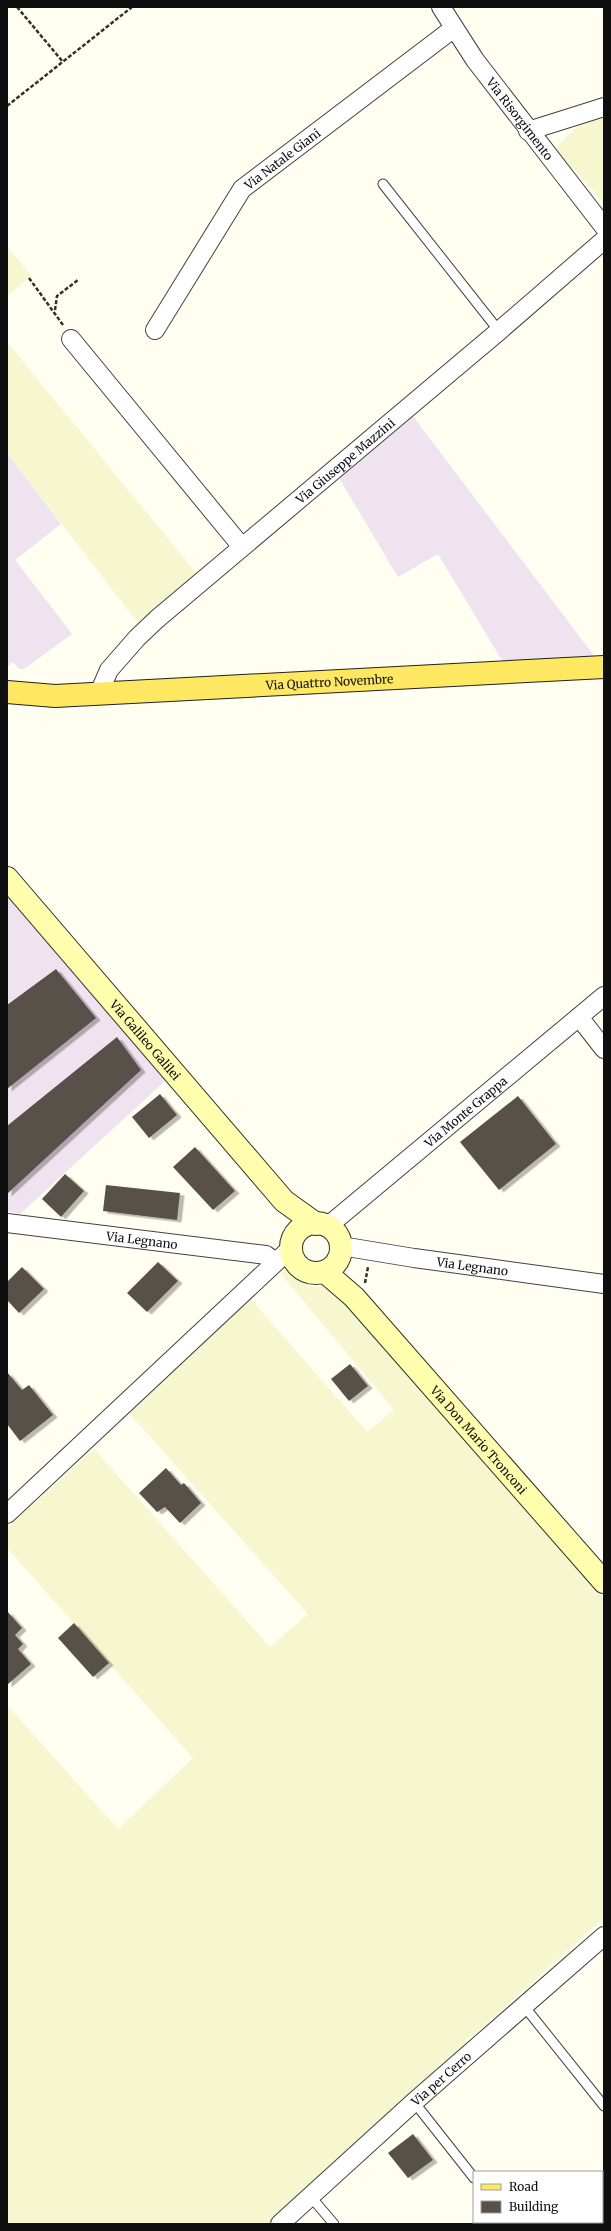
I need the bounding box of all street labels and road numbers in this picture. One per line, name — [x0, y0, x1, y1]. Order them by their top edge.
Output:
street label: Via Risorgimento — [483, 74, 557, 163]
street label: Via Natale Giani — [240, 125, 323, 193]
street label: Via Giuseppe Mazzini — [292, 415, 398, 507]
street label: Via Quattro Novembre — [264, 671, 394, 692]
street label: Via Galileo Galilei — [107, 996, 184, 1083]
street label: Via Monte Grappa — [420, 1072, 510, 1151]
street label: Via Legnano — [104, 1228, 179, 1252]
street label: Via Legnano — [435, 1254, 509, 1278]
street label: Via Don Mario Tronconi — [427, 1382, 531, 1497]
street label: Via per Cerro — [407, 2048, 474, 2109]

